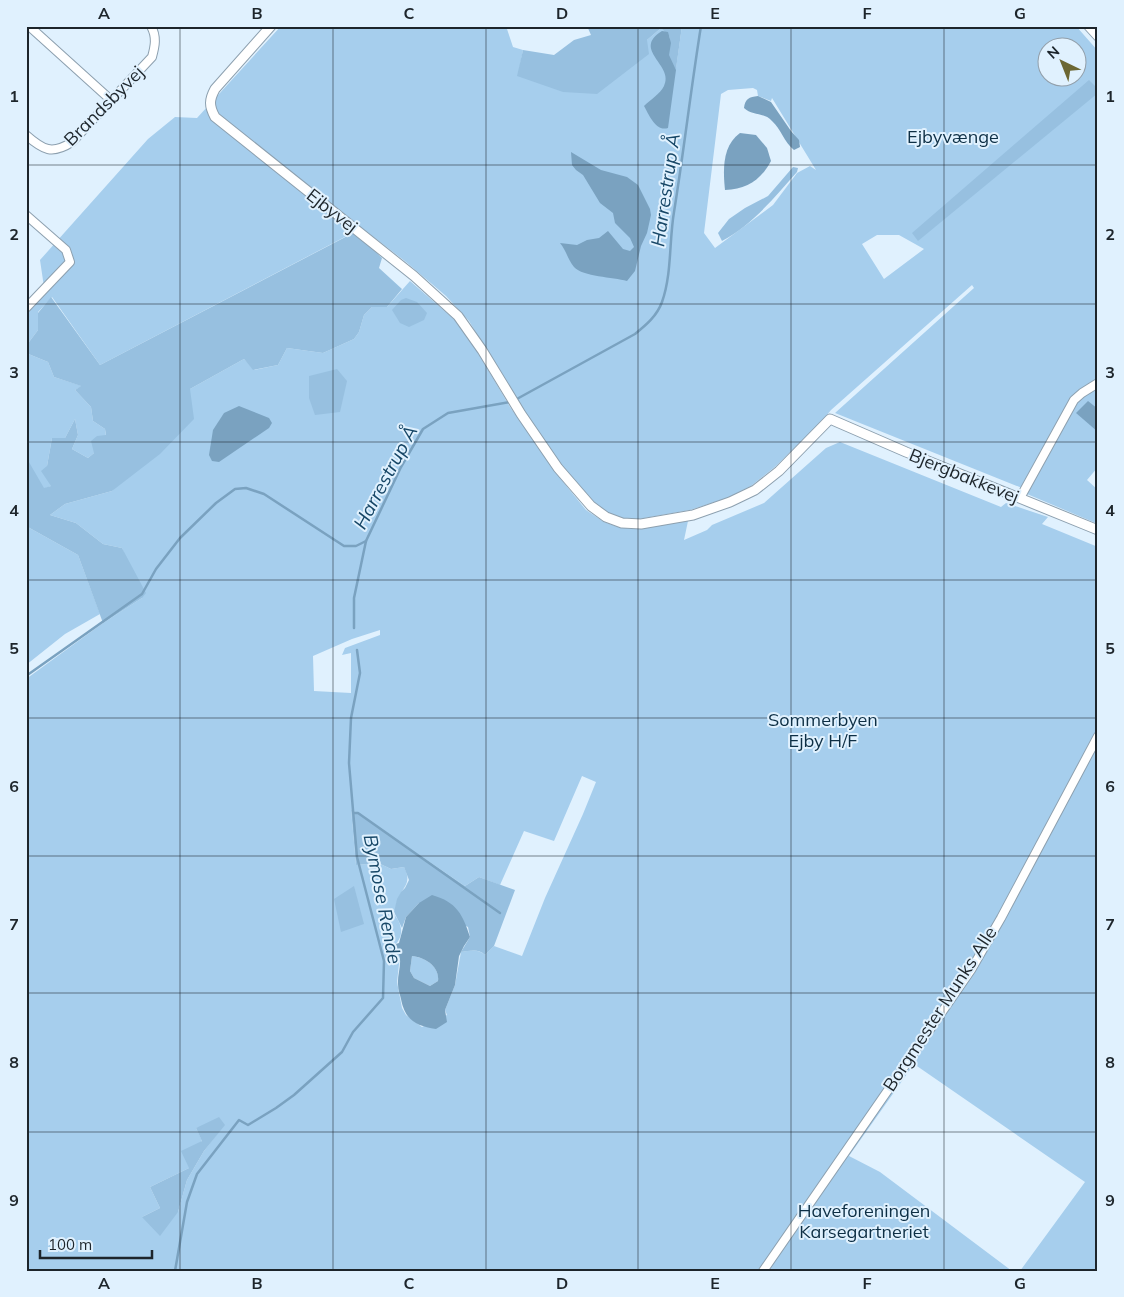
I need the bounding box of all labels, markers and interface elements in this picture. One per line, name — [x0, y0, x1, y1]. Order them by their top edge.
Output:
text: A — [98, 3, 110, 23]
text: B — [251, 3, 263, 23]
text: C — [404, 3, 415, 23]
text: D — [556, 3, 568, 23]
text: E — [710, 3, 720, 23]
text: F — [862, 3, 872, 23]
text: G — [1014, 3, 1026, 23]
north arrow — [1036, 38, 1086, 88]
text: N — [1043, 42, 1063, 63]
street label: Brandsbyvej — [59, 61, 148, 150]
text: 1 — [9, 86, 19, 106]
text: 1 — [1105, 86, 1115, 106]
park label: Ejbyvænge — [907, 125, 999, 148]
water label: Harrestrup Å — [645, 132, 685, 248]
street label: Ejbyvej — [302, 183, 363, 238]
text: 2 — [9, 224, 19, 244]
text: 2 — [1105, 224, 1115, 244]
text: 3 — [9, 362, 19, 382]
text: 3 — [1105, 362, 1115, 382]
water label: Harrestrup Å — [348, 421, 422, 533]
street label: Bjergbakkevej — [906, 443, 1023, 508]
text: 4 — [9, 500, 19, 520]
text: 4 — [1105, 500, 1115, 520]
text: 5 — [9, 638, 19, 658]
text: 5 — [1105, 638, 1115, 658]
park label: Sommerbyen Ejby H/F — [768, 708, 878, 752]
text: 6 — [9, 776, 19, 796]
text: 6 — [1105, 776, 1115, 796]
water label: Bymose Rende — [359, 832, 407, 966]
text: 7 — [9, 914, 19, 934]
text: 7 — [1105, 914, 1115, 934]
street label: Borgmester Munks Alle — [878, 922, 1002, 1096]
text: 8 — [9, 1052, 19, 1072]
text: 8 — [1105, 1052, 1115, 1072]
text: 9 — [9, 1190, 19, 1210]
text: 9 — [1105, 1190, 1115, 1210]
park label: Haveforeningen Karsegartneriet — [798, 1199, 930, 1243]
scale bar — [40, 1227, 152, 1259]
text: 100 m — [48, 1235, 92, 1254]
text: A — [98, 1273, 110, 1293]
text: B — [251, 1273, 263, 1293]
text: C — [404, 1273, 415, 1293]
text: D — [556, 1273, 568, 1293]
text: E — [710, 1273, 720, 1293]
text: F — [862, 1273, 872, 1293]
text: G — [1014, 1273, 1026, 1293]

